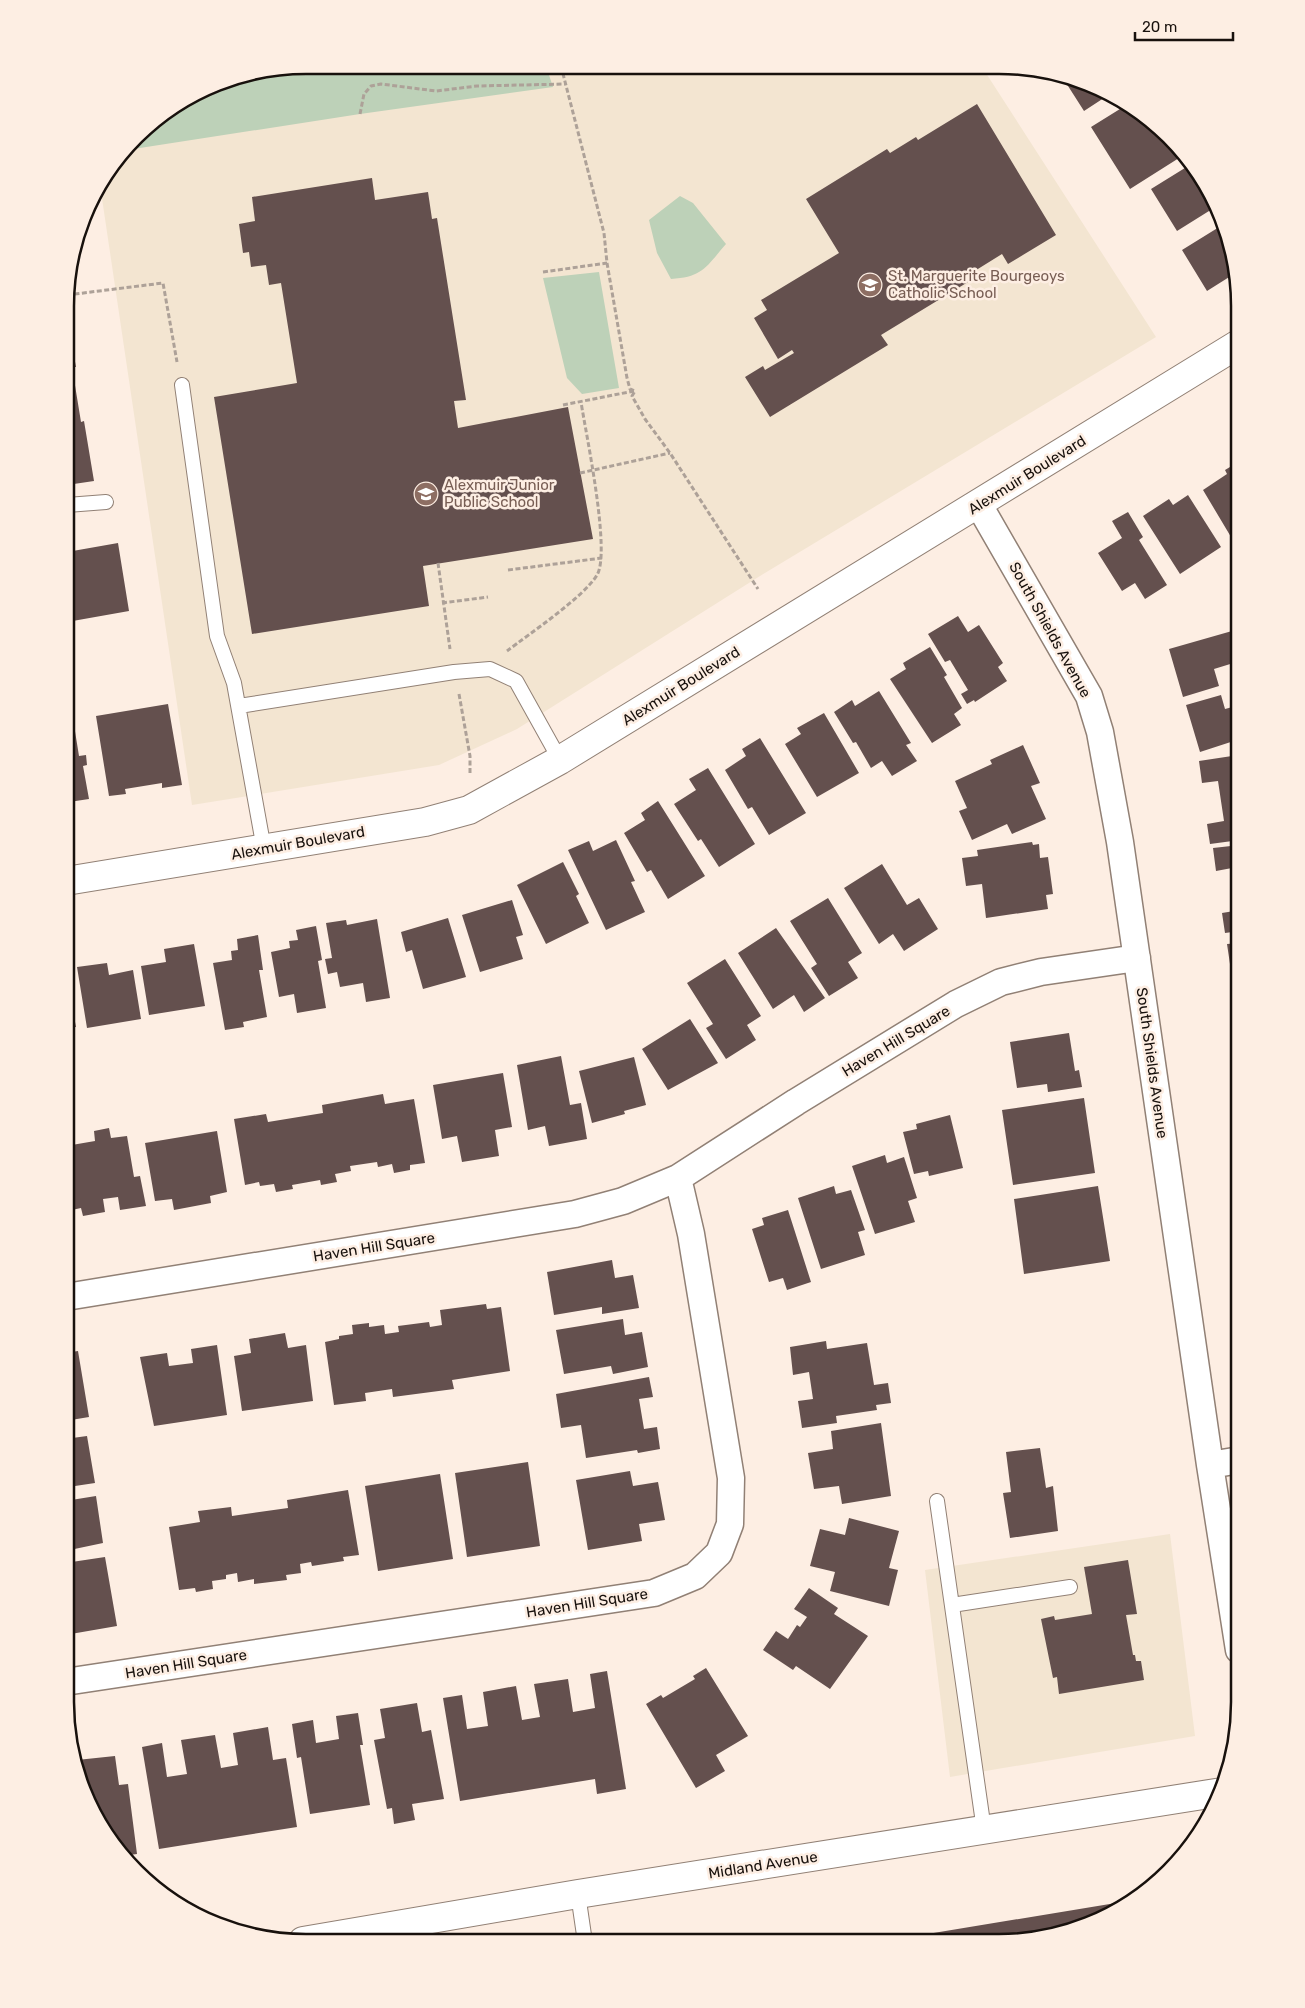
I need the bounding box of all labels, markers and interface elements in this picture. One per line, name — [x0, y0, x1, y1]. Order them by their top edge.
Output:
scale bar — [1135, 10, 1232, 42]
text: 20 m — [1142, 18, 1177, 36]
place label: St. Marguerite Bourgeoys Catholic School — [888, 267, 1065, 302]
school or university icon: St. Marguerite Bourgeoys Catholic School — [857, 272, 883, 298]
street label: Alexmuir Boulevard — [965, 432, 1089, 518]
place label: Alexmuir Junior Public School — [444, 476, 555, 511]
school or university icon: Alexmuir Junior Public School — [413, 481, 439, 507]
street label: South Shields Avenue — [1005, 559, 1095, 701]
street label: Alexmuir Boulevard — [619, 643, 743, 729]
street label: Alexmuir Boulevard — [230, 822, 366, 864]
street label: South Shields Avenue — [1132, 986, 1172, 1140]
street label: Haven Hill Square — [839, 1002, 953, 1080]
street label: Haven Hill Square — [312, 1228, 436, 1266]
street label: Haven Hill Square — [525, 1584, 649, 1622]
street label: Haven Hill Square — [124, 1645, 248, 1683]
street label: Midland Avenue — [707, 1847, 819, 1883]

